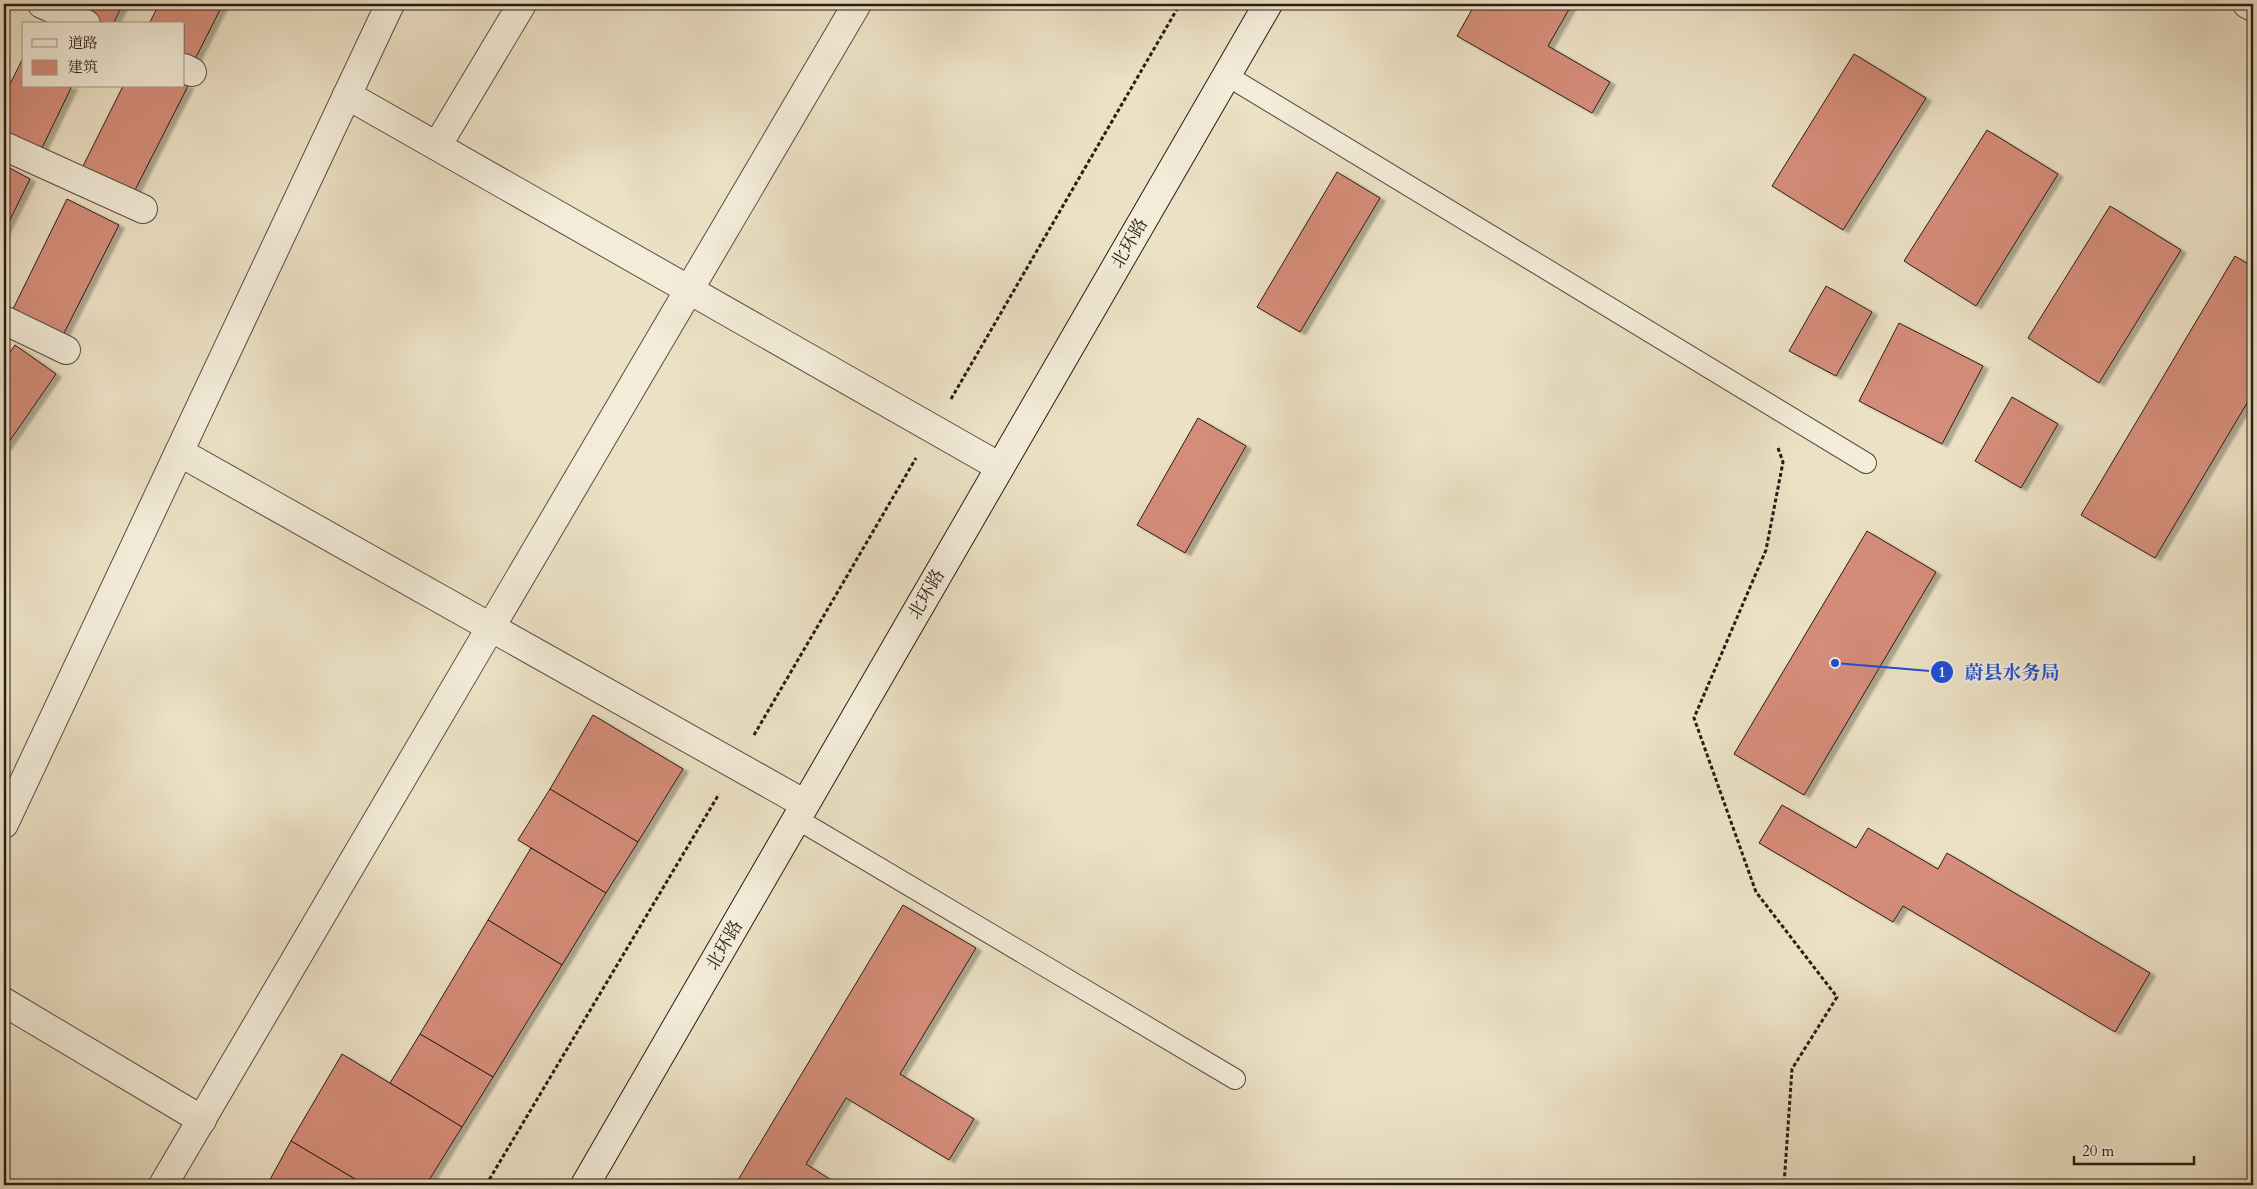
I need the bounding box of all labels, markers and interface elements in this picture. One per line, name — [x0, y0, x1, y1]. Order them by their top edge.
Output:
legend — [22, 22, 185, 88]
text: 道路 — [68, 33, 98, 53]
text: 建筑 — [68, 57, 98, 77]
street label: 北环路 — [1105, 214, 1154, 273]
street label: 北环路 — [902, 565, 951, 624]
callout: 蔚县水务局 — [1930, 655, 2070, 689]
text: 蔚县水务局 — [1964, 660, 2060, 686]
text: 1 — [1938, 662, 1946, 682]
street label: 北环路 — [700, 916, 749, 975]
scale bar — [2074, 1134, 2194, 1166]
text: 20 m — [2082, 1141, 2114, 1161]

